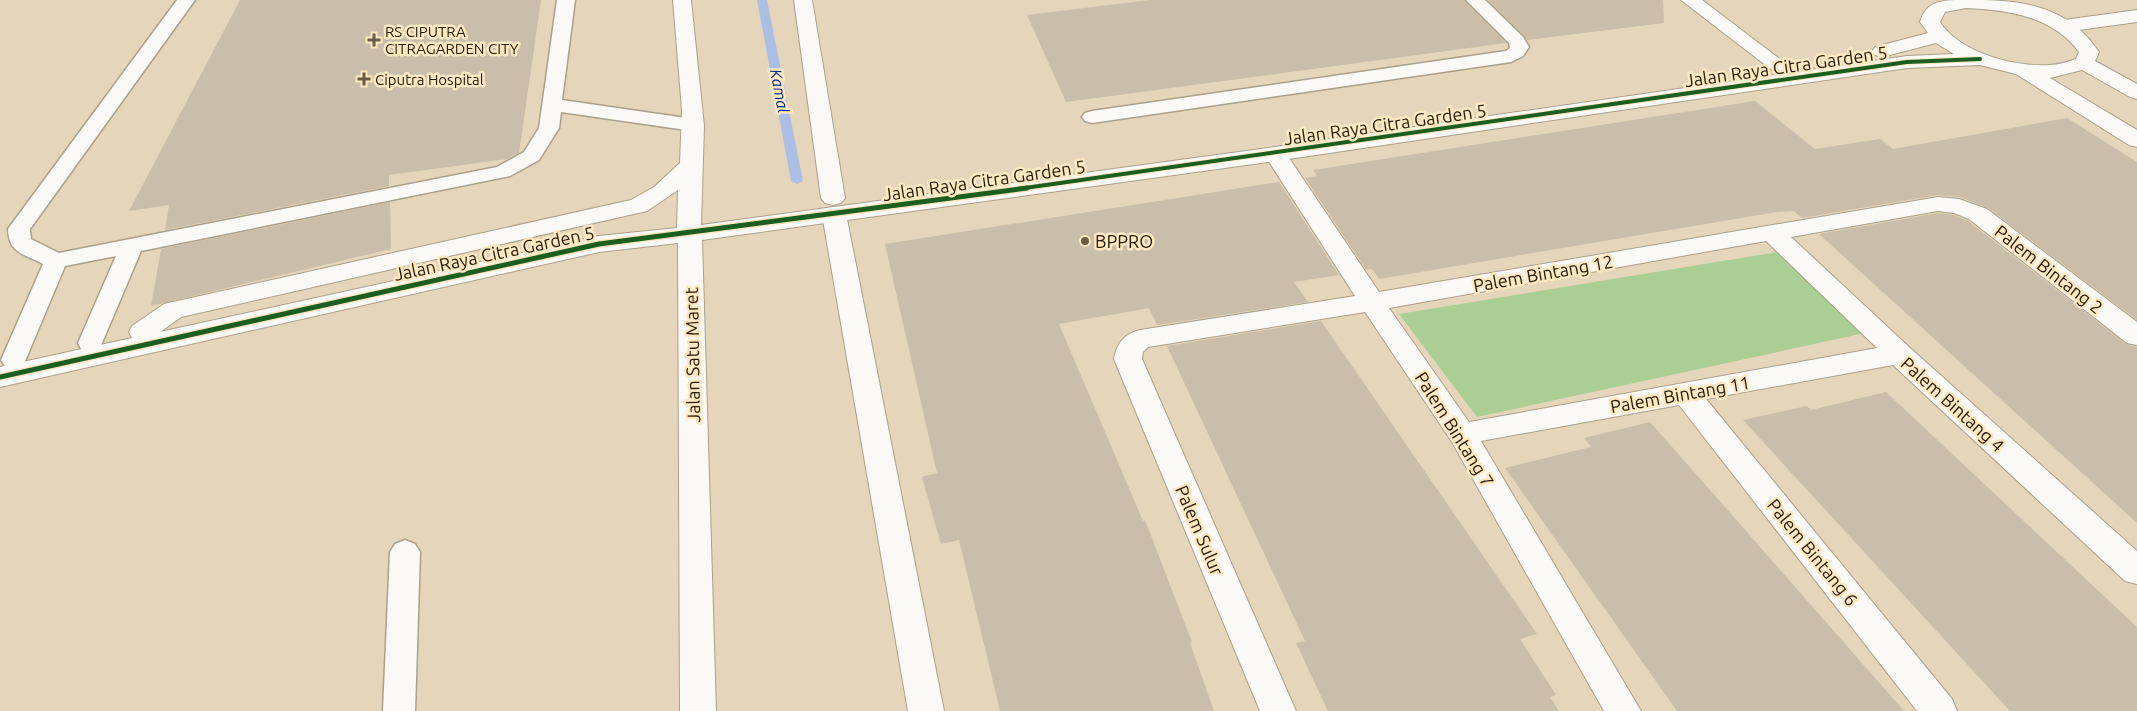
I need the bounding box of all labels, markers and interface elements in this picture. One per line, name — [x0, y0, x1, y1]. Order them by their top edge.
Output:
place label: RS CIPUTRA CITRAGARDEN CITY — [385, 23, 519, 57]
marker: RS CIPUTRA CITRAGARDEN CITY — [367, 33, 381, 47]
street label: Jalan Raya Citra Garden 5 — [1683, 42, 1889, 90]
water label: Kamal — [767, 67, 793, 115]
place label: Ciputra Hospital — [375, 71, 484, 88]
marker: Ciputra Hospital — [357, 72, 371, 86]
street label: Jalan Raya Citra Garden 5 — [1282, 100, 1488, 148]
street label: Jalan Raya Citra Garden 5 — [881, 156, 1087, 204]
street label: Palem Bintang 2 — [1991, 221, 2107, 317]
street label: Jalan Raya Citra Garden 5 — [392, 222, 596, 284]
place label: BPPRO — [1095, 231, 1153, 251]
marker: BPPRO — [1079, 235, 1091, 247]
street label: Palem Bintang 12 — [1472, 251, 1614, 295]
street label: Jalan Satu Maret — [681, 287, 703, 423]
street label: Palem Bintang 4 — [1897, 353, 2009, 455]
street label: Palem Bintang 7 — [1412, 368, 1498, 490]
street label: Palem Bintang 11 — [1609, 372, 1751, 416]
street label: Palem Sulur — [1172, 482, 1228, 578]
street label: Palem Bintang 6 — [1764, 495, 1862, 609]

